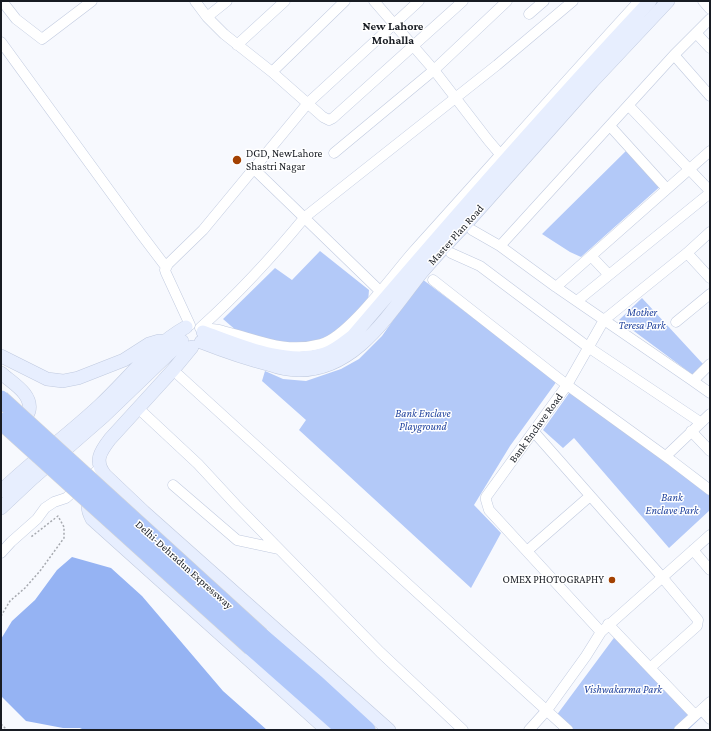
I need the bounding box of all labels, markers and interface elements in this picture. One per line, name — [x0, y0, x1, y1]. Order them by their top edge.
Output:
district label: New Lahore Mohalla — [363, 19, 423, 47]
place label: DGD, NewLahore Shastri Nagar — [246, 147, 322, 173]
marker: DGD, NewLahore Shastri Nagar — [231, 154, 243, 166]
street label: Master Plan Road — [425, 202, 487, 268]
park label: Mother Teresa Park — [618, 306, 666, 332]
street label: Bank Enclave Road — [506, 391, 566, 465]
park label: Bank Enclave Playground — [395, 407, 451, 433]
park label: Bank Enclave Park — [645, 491, 699, 517]
street label: Delhi-Dehradun Expressway — [133, 518, 235, 612]
place label: OMEX PHOTOGRAPHY — [503, 573, 604, 587]
marker: OMEX PHOTOGRAPHY — [607, 575, 617, 585]
park label: Vishwakarma Park — [584, 683, 662, 697]

